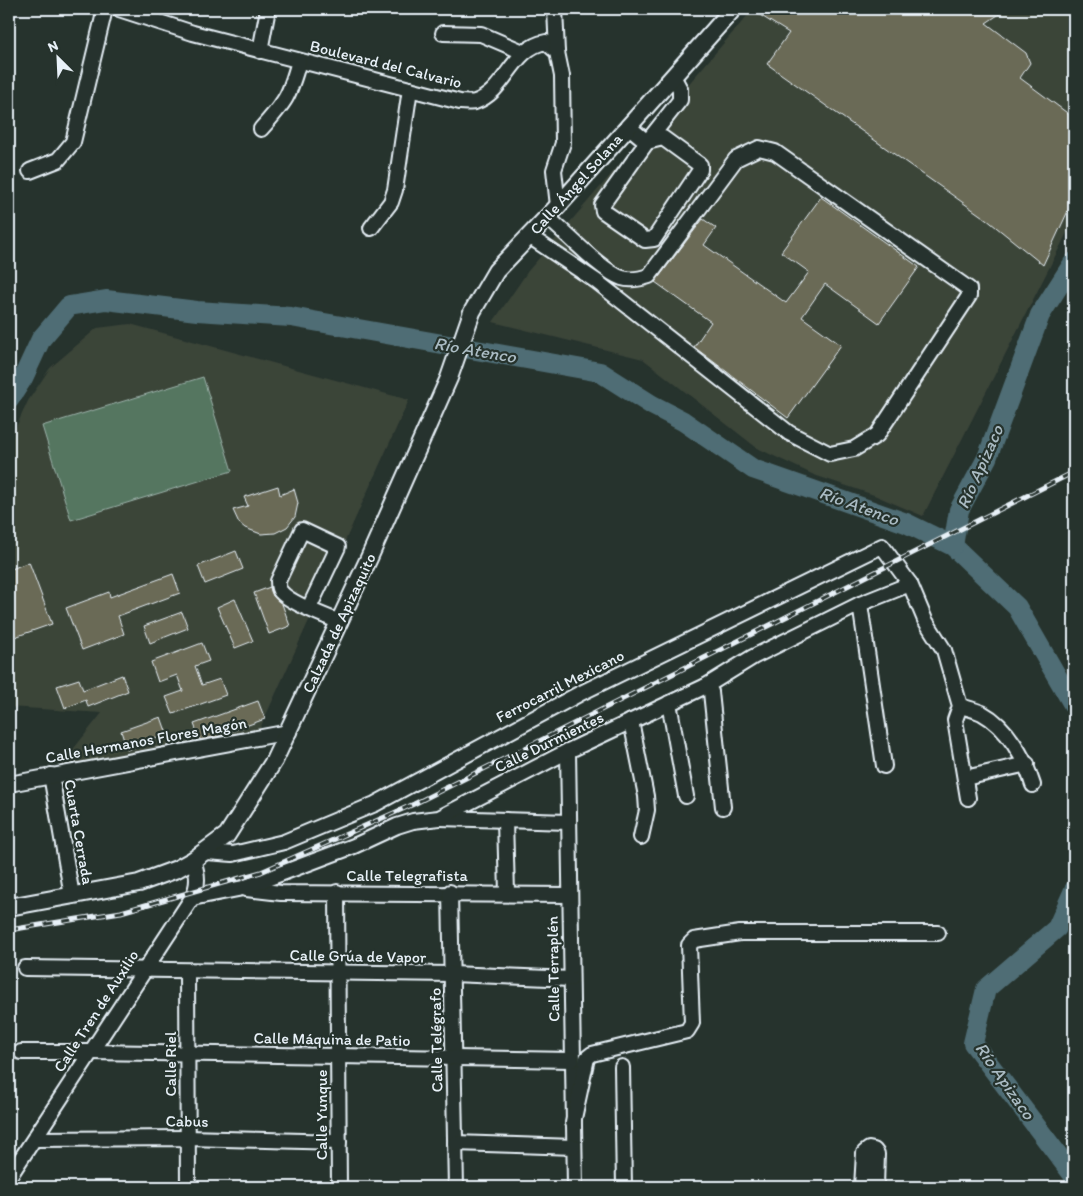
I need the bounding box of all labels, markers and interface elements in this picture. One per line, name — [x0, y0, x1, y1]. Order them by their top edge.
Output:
north arrow — [32, 32, 82, 82]
street label: Boulevard del Calvario — [308, 36, 464, 92]
text: N — [45, 37, 61, 56]
street label: Calle Ángel Solana — [526, 129, 627, 238]
water label: Río Atenco — [432, 332, 519, 368]
water label: Río Apizaco — [952, 421, 1009, 512]
water label: Río Atenco — [816, 482, 902, 531]
street label: Calzada de Apizaquito — [298, 550, 380, 696]
street label: Ferrocarril Mexicano — [493, 645, 627, 727]
street label: Calle Durmientes — [491, 707, 607, 777]
street label: Calle Hermanos Flores Magón — [44, 713, 249, 767]
street label: Cuarta Cerrada — [60, 778, 98, 887]
street label: Calle Telegrafista — [346, 866, 468, 885]
street label: Calle Terraplén — [543, 916, 563, 1022]
street label: Calle Grúa de Vapor — [290, 945, 427, 967]
street label: Calle Tren de Auxilio — [49, 946, 143, 1076]
street label: Calle Telégrafo — [426, 988, 446, 1092]
street label: Calle Máquina de Patio — [253, 1028, 411, 1050]
street label: Calle Riel — [161, 1031, 180, 1097]
water label: Río Apizaco — [970, 1038, 1040, 1125]
street label: Calle Yunque — [312, 1070, 331, 1160]
street label: Cabus — [165, 1111, 209, 1131]

